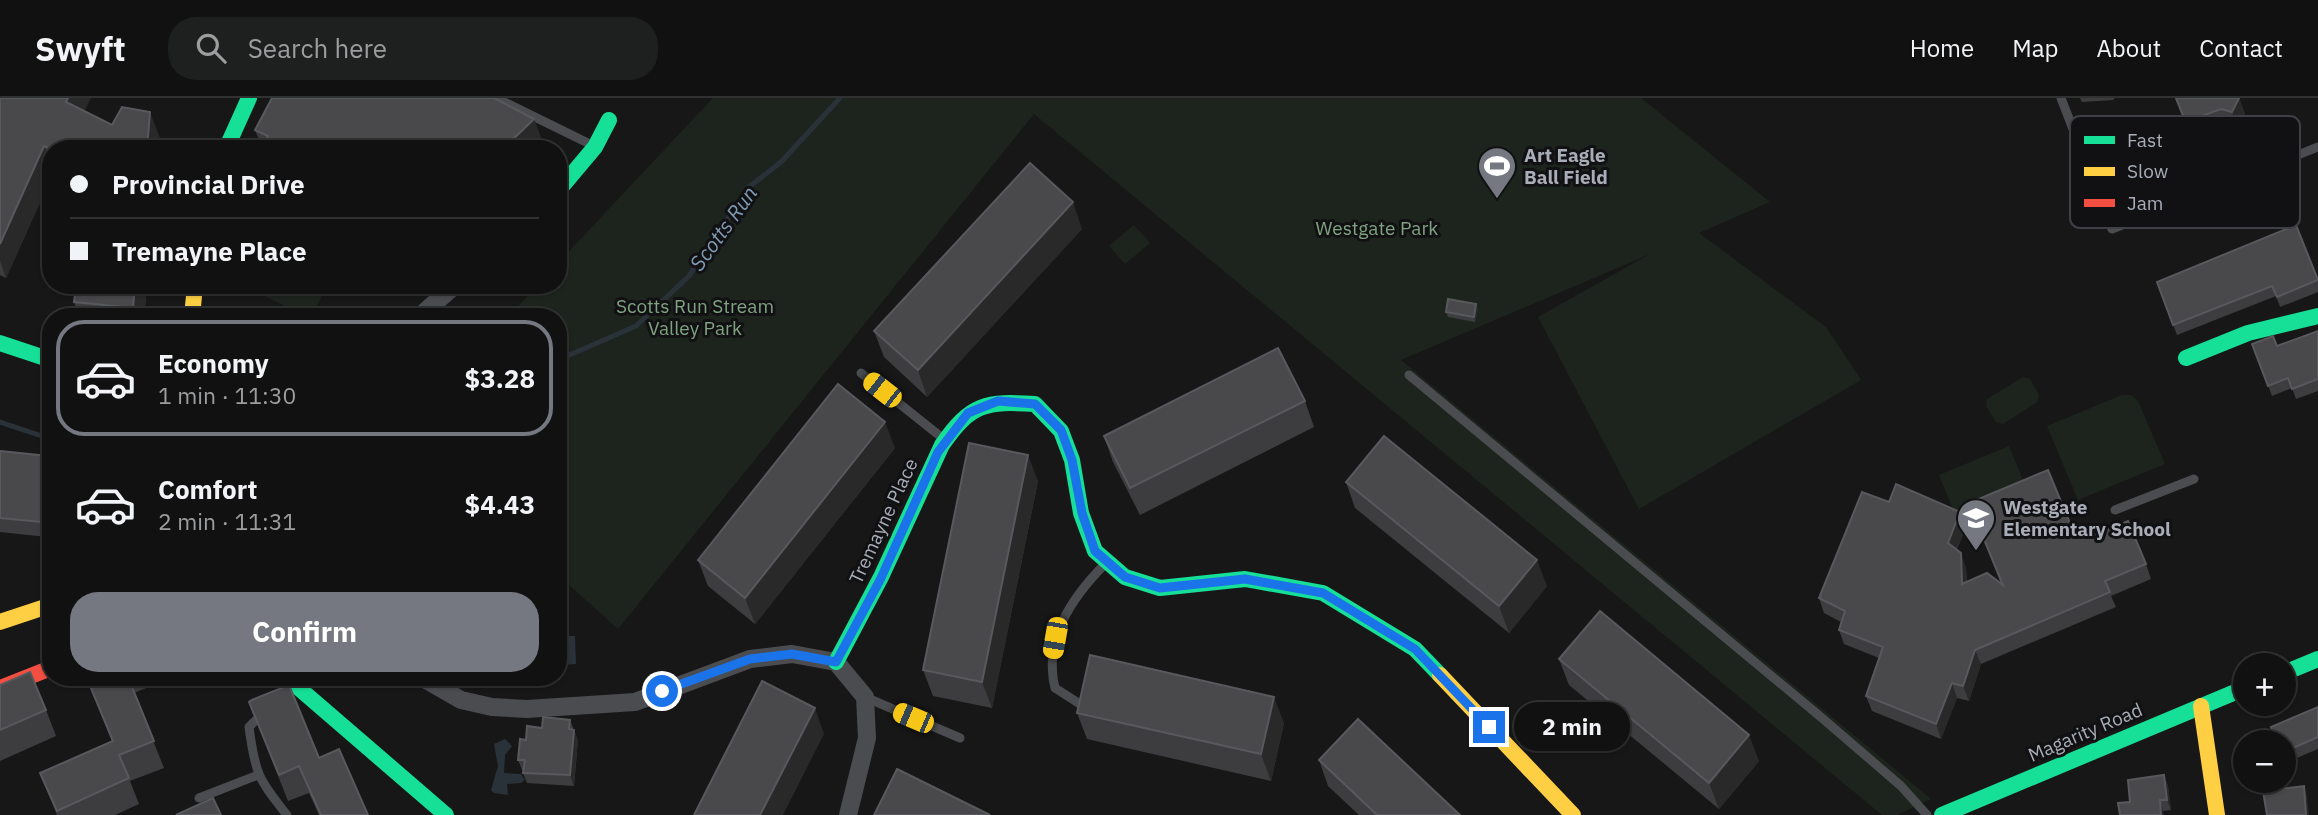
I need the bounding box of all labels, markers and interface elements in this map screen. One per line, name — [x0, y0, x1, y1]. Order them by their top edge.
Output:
search box — [168, 17, 658, 80]
text: Swyft — [35, 27, 126, 70]
icon: search — [192, 29, 230, 67]
text: Search here — [248, 31, 387, 65]
text: Home — [1910, 32, 1974, 64]
text: Map — [2012, 32, 2058, 64]
text: About — [2096, 32, 2161, 64]
text: Contact — [2199, 32, 2283, 64]
legend — [2070, 116, 2300, 228]
text: Fast — [2127, 128, 2163, 152]
place label: Art Eagle Ball Field — [1524, 143, 1608, 189]
sports icon: Art Eagle Ball Field — [1476, 145, 1518, 200]
text: Slow — [2127, 159, 2168, 183]
text: Provincial Drive — [112, 167, 305, 201]
water label: Scotts Run — [683, 180, 763, 276]
text: Jam — [2127, 191, 2163, 215]
park label: Westgate Park — [1316, 216, 1438, 240]
text: Tremayne Place — [112, 234, 307, 268]
park label: Scotts Run Stream Valley Park — [616, 294, 774, 340]
text: Economy — [158, 346, 269, 380]
icon: car — [74, 347, 137, 410]
text: $3.28 — [465, 361, 535, 395]
car — [859, 369, 906, 411]
text: 1 min · 11:30 — [158, 380, 296, 410]
street label: Tremayne Place — [843, 454, 923, 588]
text: Comfort — [158, 472, 257, 506]
icon: car — [74, 473, 137, 536]
text: $4.43 — [465, 487, 535, 521]
place label: Westgate Elementary School — [2003, 495, 2171, 541]
school or university icon: Westgate Elementary School — [1955, 497, 1997, 552]
text: 2 min · 11:31 — [158, 506, 296, 536]
button: Confirm — [70, 592, 539, 672]
car — [1042, 615, 1069, 661]
map controls — [2233, 653, 2296, 793]
button: + — [2233, 653, 2296, 716]
route start — [646, 675, 678, 707]
street label: Magarity Road — [2024, 697, 2146, 767]
car — [890, 700, 937, 736]
callout: 2 min — [1514, 702, 1629, 752]
route end — [1473, 711, 1505, 743]
text: 2 min — [1542, 711, 1602, 741]
button: − — [2233, 730, 2296, 793]

